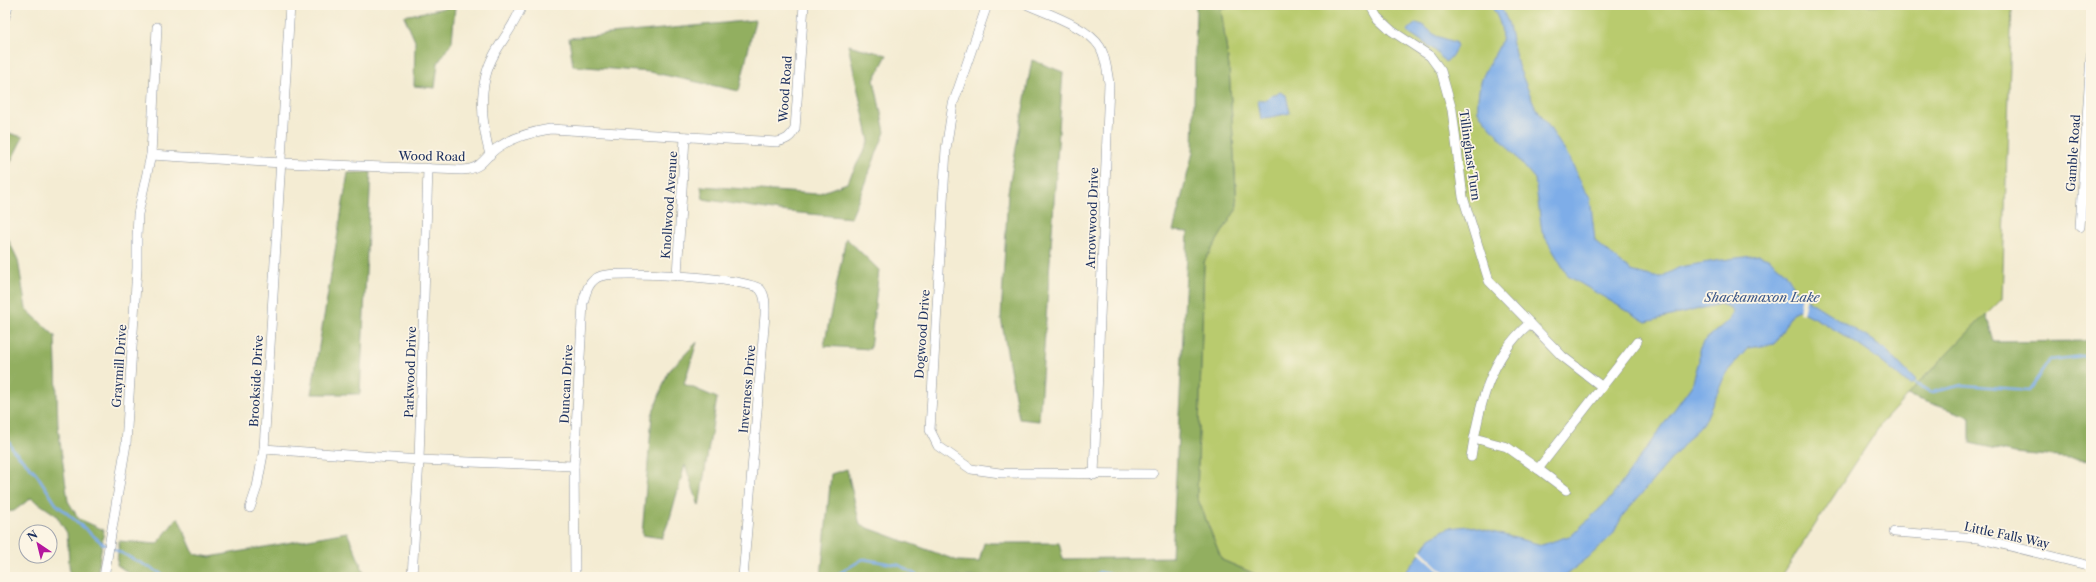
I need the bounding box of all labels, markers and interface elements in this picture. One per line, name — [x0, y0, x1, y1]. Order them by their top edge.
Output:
street label: Wood Road — [775, 54, 795, 124]
street label: Tillinghast Turn — [1456, 109, 1484, 202]
street label: Gamble Road — [2063, 113, 2083, 192]
street label: Wood Road — [397, 148, 466, 164]
street label: Knollwood Avenue — [658, 150, 680, 260]
street label: Arrowwood Drive — [1083, 167, 1101, 270]
street label: Dogwood Drive — [911, 289, 933, 379]
water label: Shackamaxon Lake — [1704, 289, 1820, 305]
street label: Graymill Drive — [109, 323, 129, 408]
street label: Parkwood Drive — [401, 326, 419, 418]
street label: Brookside Drive — [246, 334, 266, 427]
street label: Duncan Drive — [556, 344, 576, 424]
street label: Inverness Drive — [736, 344, 758, 434]
street label: Little Falls Way — [1963, 519, 2051, 551]
north arrow — [18, 524, 58, 564]
text: N — [24, 527, 41, 544]

